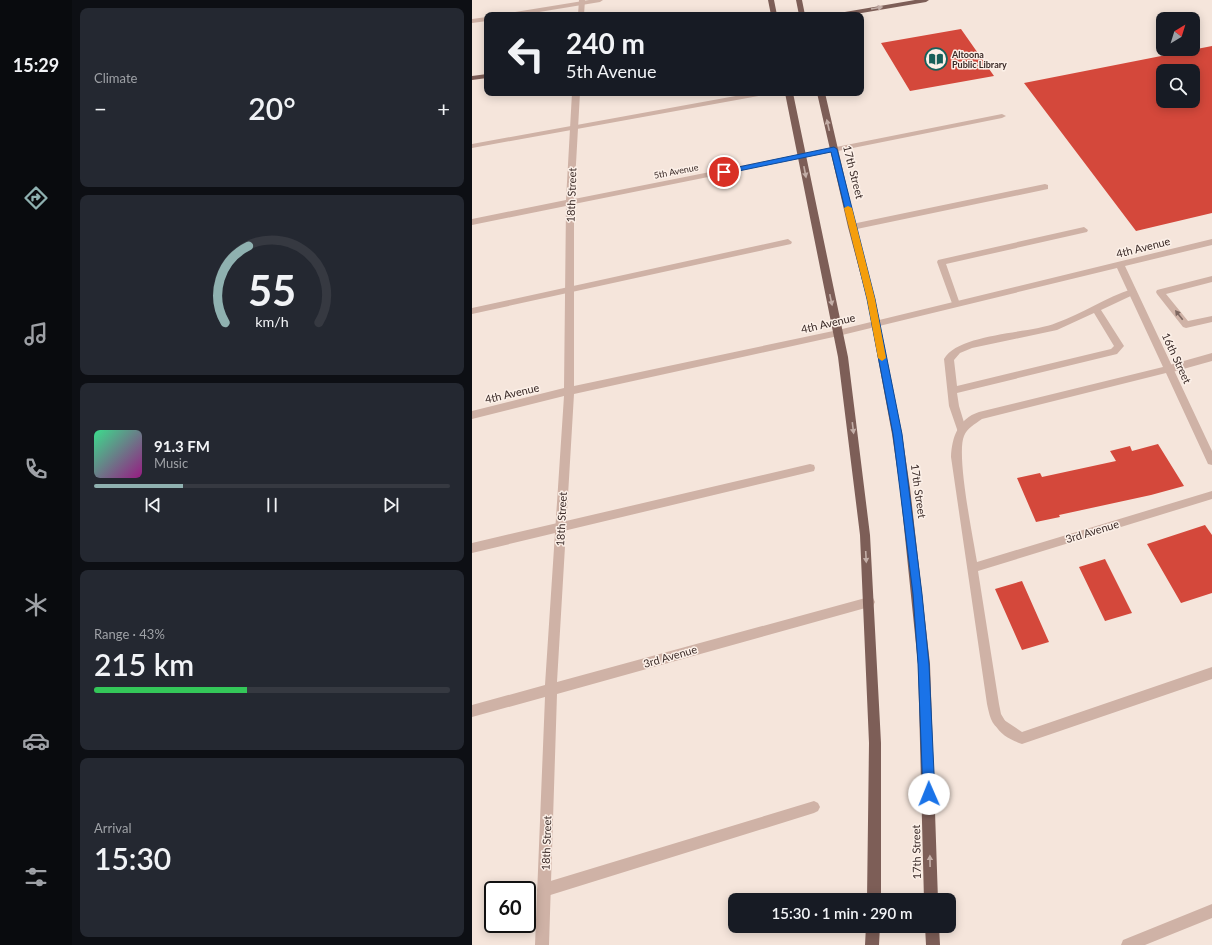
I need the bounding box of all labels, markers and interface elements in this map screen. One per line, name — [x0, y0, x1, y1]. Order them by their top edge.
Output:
one-way arrow — [871, 5, 883, 11]
north arrow — [1156, 12, 1200, 56]
map controls — [1156, 12, 1200, 108]
text: 240 m — [566, 26, 645, 60]
icon: left — [500, 28, 552, 80]
library icon: Altoona Public Library — [923, 46, 949, 72]
place label: Altoona Public Library — [951, 49, 1007, 70]
text: 15:29 — [13, 54, 59, 76]
text: 5th Avenue — [566, 60, 657, 82]
button: search — [1156, 64, 1200, 108]
text: Climate — [94, 70, 137, 86]
text: 20° — [248, 90, 296, 126]
text: − — [94, 95, 107, 122]
text: + — [437, 95, 450, 122]
one-way arrow — [824, 118, 830, 131]
street label: 17th Street — [841, 144, 867, 200]
pin — [707, 155, 741, 189]
street label: 5th Avenue — [653, 161, 700, 181]
icon: arrive — [713, 161, 735, 183]
one-way arrow — [802, 166, 808, 178]
street label: 18th Street — [564, 167, 578, 223]
icon: directions — [22, 184, 50, 212]
street label: 4th Avenue — [1115, 234, 1172, 260]
text: 55 — [248, 265, 296, 315]
one-way arrow — [828, 294, 834, 306]
street label: 4th Avenue — [800, 310, 857, 336]
one-way arrow — [1174, 310, 1183, 321]
text: km/h — [255, 313, 289, 330]
icon: music — [22, 320, 50, 348]
street label: 16th Street — [1160, 330, 1194, 386]
street label: 4th Avenue — [484, 380, 541, 406]
one-way arrow — [850, 422, 856, 434]
text: 91.3 FM — [154, 437, 210, 455]
icon: phone — [22, 455, 50, 483]
text: Music — [154, 455, 188, 471]
street label: 17th Street — [909, 463, 929, 519]
street label: 18th Street — [553, 491, 569, 547]
icon: previous — [142, 494, 164, 516]
icon: pause — [261, 494, 283, 516]
icon: next — [380, 494, 402, 516]
street label: 3rd Avenue — [1064, 517, 1120, 545]
one-way arrow — [863, 551, 870, 563]
icon: climate — [22, 591, 50, 619]
text: Range · 43% — [94, 626, 165, 642]
street label: 3rd Avenue — [642, 642, 698, 670]
text: 215 km — [94, 646, 194, 682]
icon: car — [22, 727, 50, 755]
position arrow — [908, 773, 950, 815]
street label: 18th Street — [539, 815, 553, 871]
text: Arrival — [94, 820, 131, 836]
street label: 17th Street — [909, 825, 923, 879]
text: 15:30 — [94, 840, 171, 876]
one-way arrow — [927, 854, 933, 867]
icon: filters — [22, 863, 50, 891]
speed limit sign: 60 — [484, 881, 536, 933]
text: 15:30 · 1 min · 290 m — [772, 904, 912, 922]

